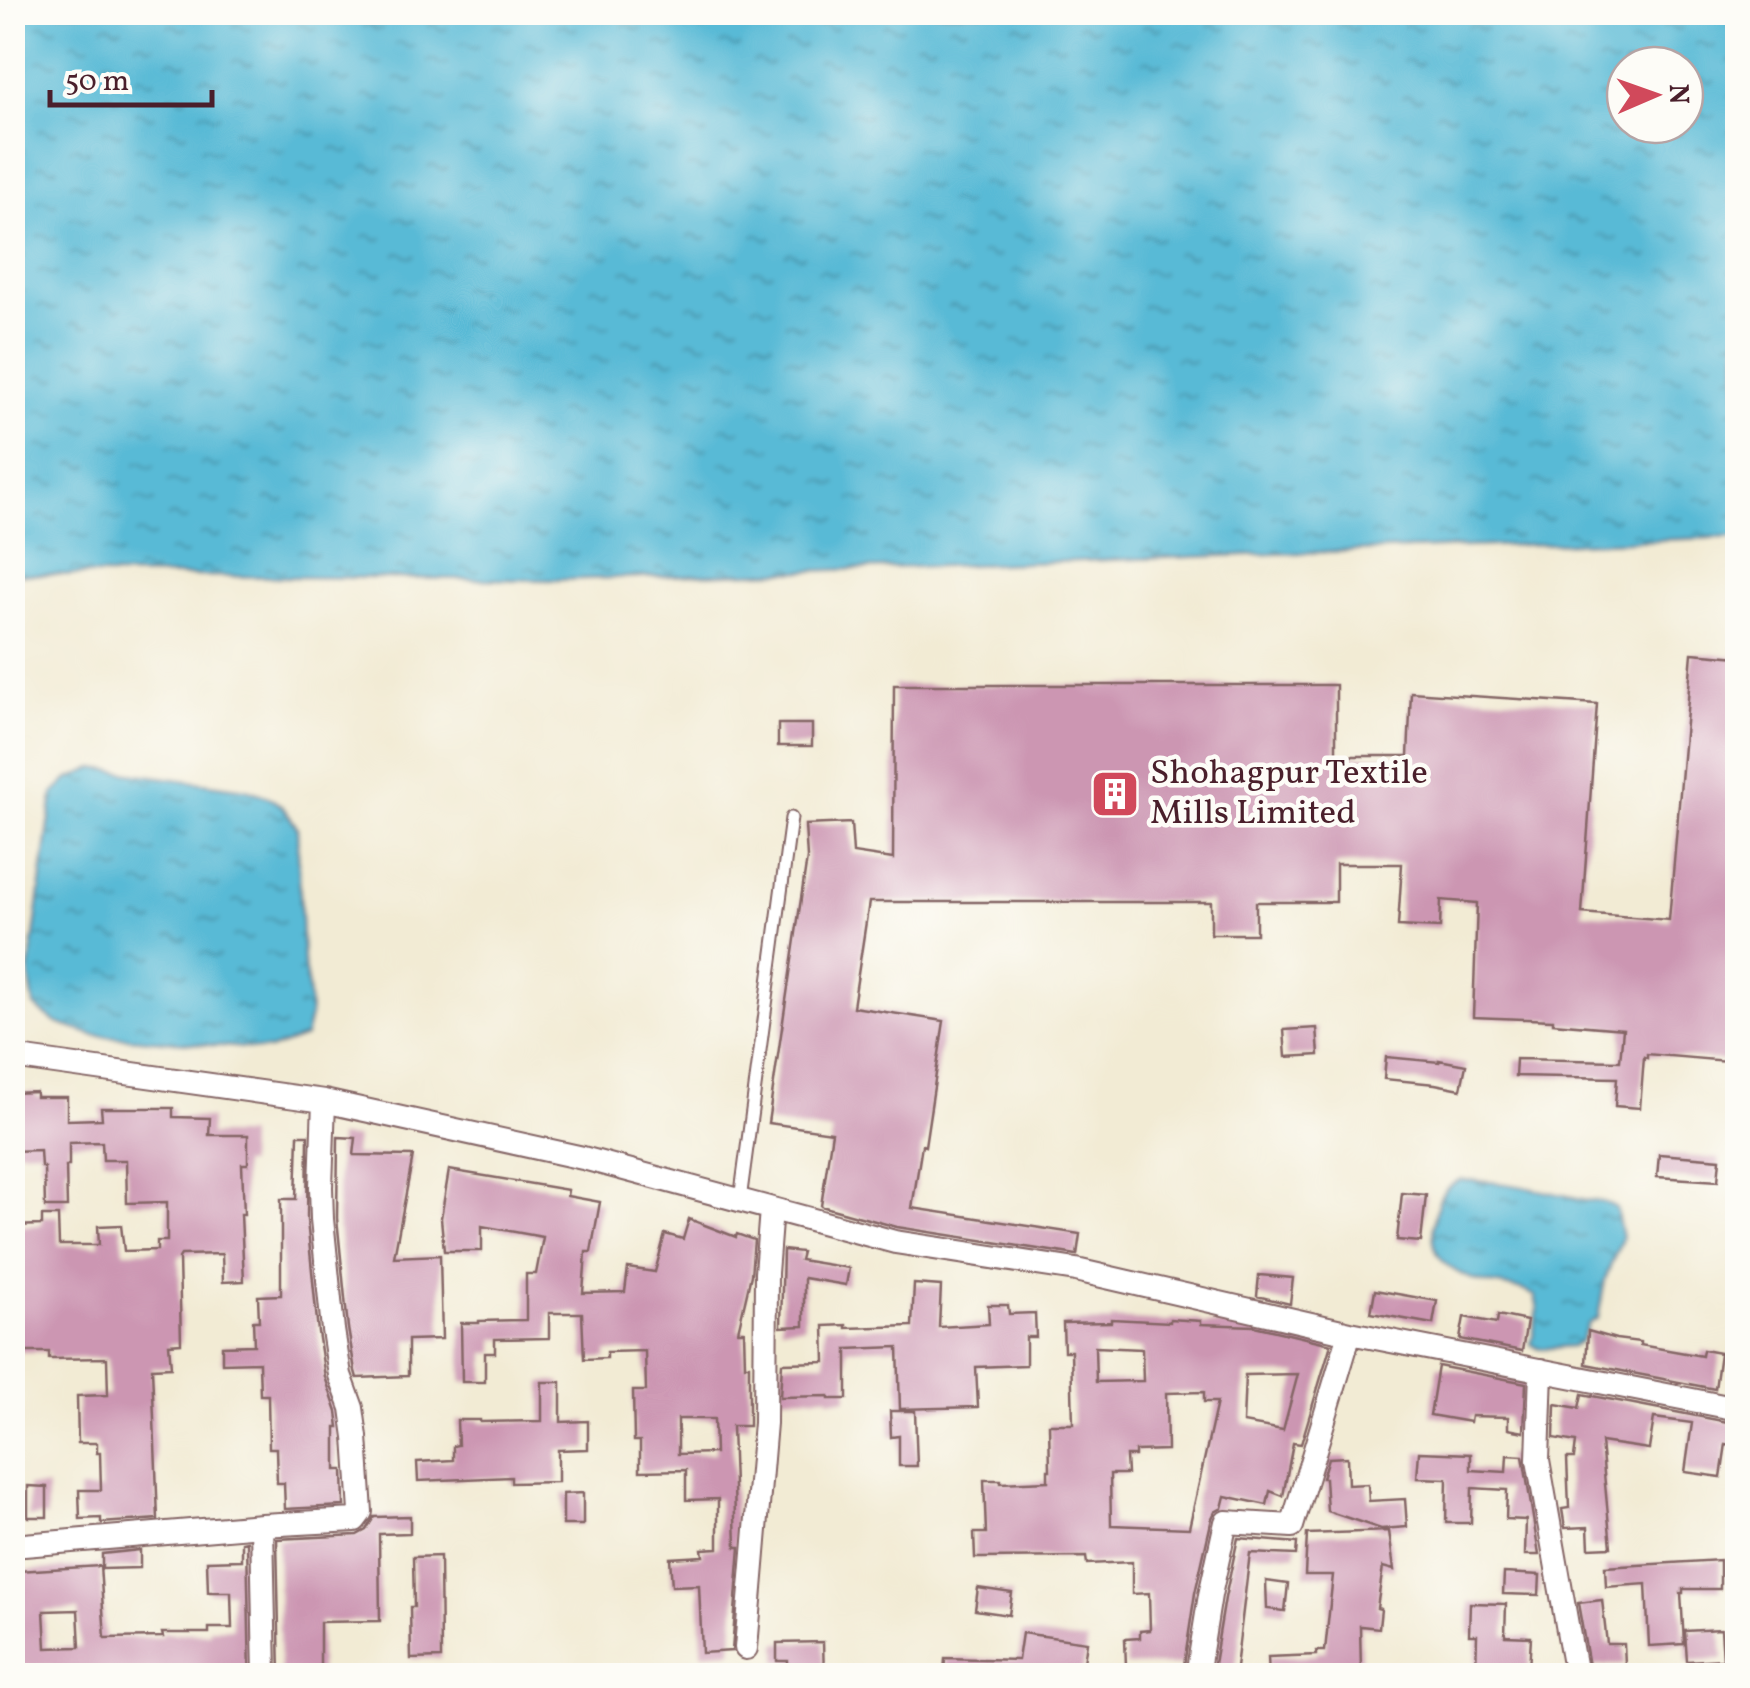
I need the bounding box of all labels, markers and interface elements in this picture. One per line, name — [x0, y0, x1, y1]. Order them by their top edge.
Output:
scale bar — [50, 45, 212, 107]
north arrow — [1605, 45, 1705, 145]
text: 50 m — [65, 61, 129, 103]
text: N — [1658, 83, 1697, 105]
place label: Shohagpur Textile Mills Limited — [1150, 750, 1428, 838]
building icon: Shohagpur Textile Mills Limited — [1089, 768, 1141, 820]

